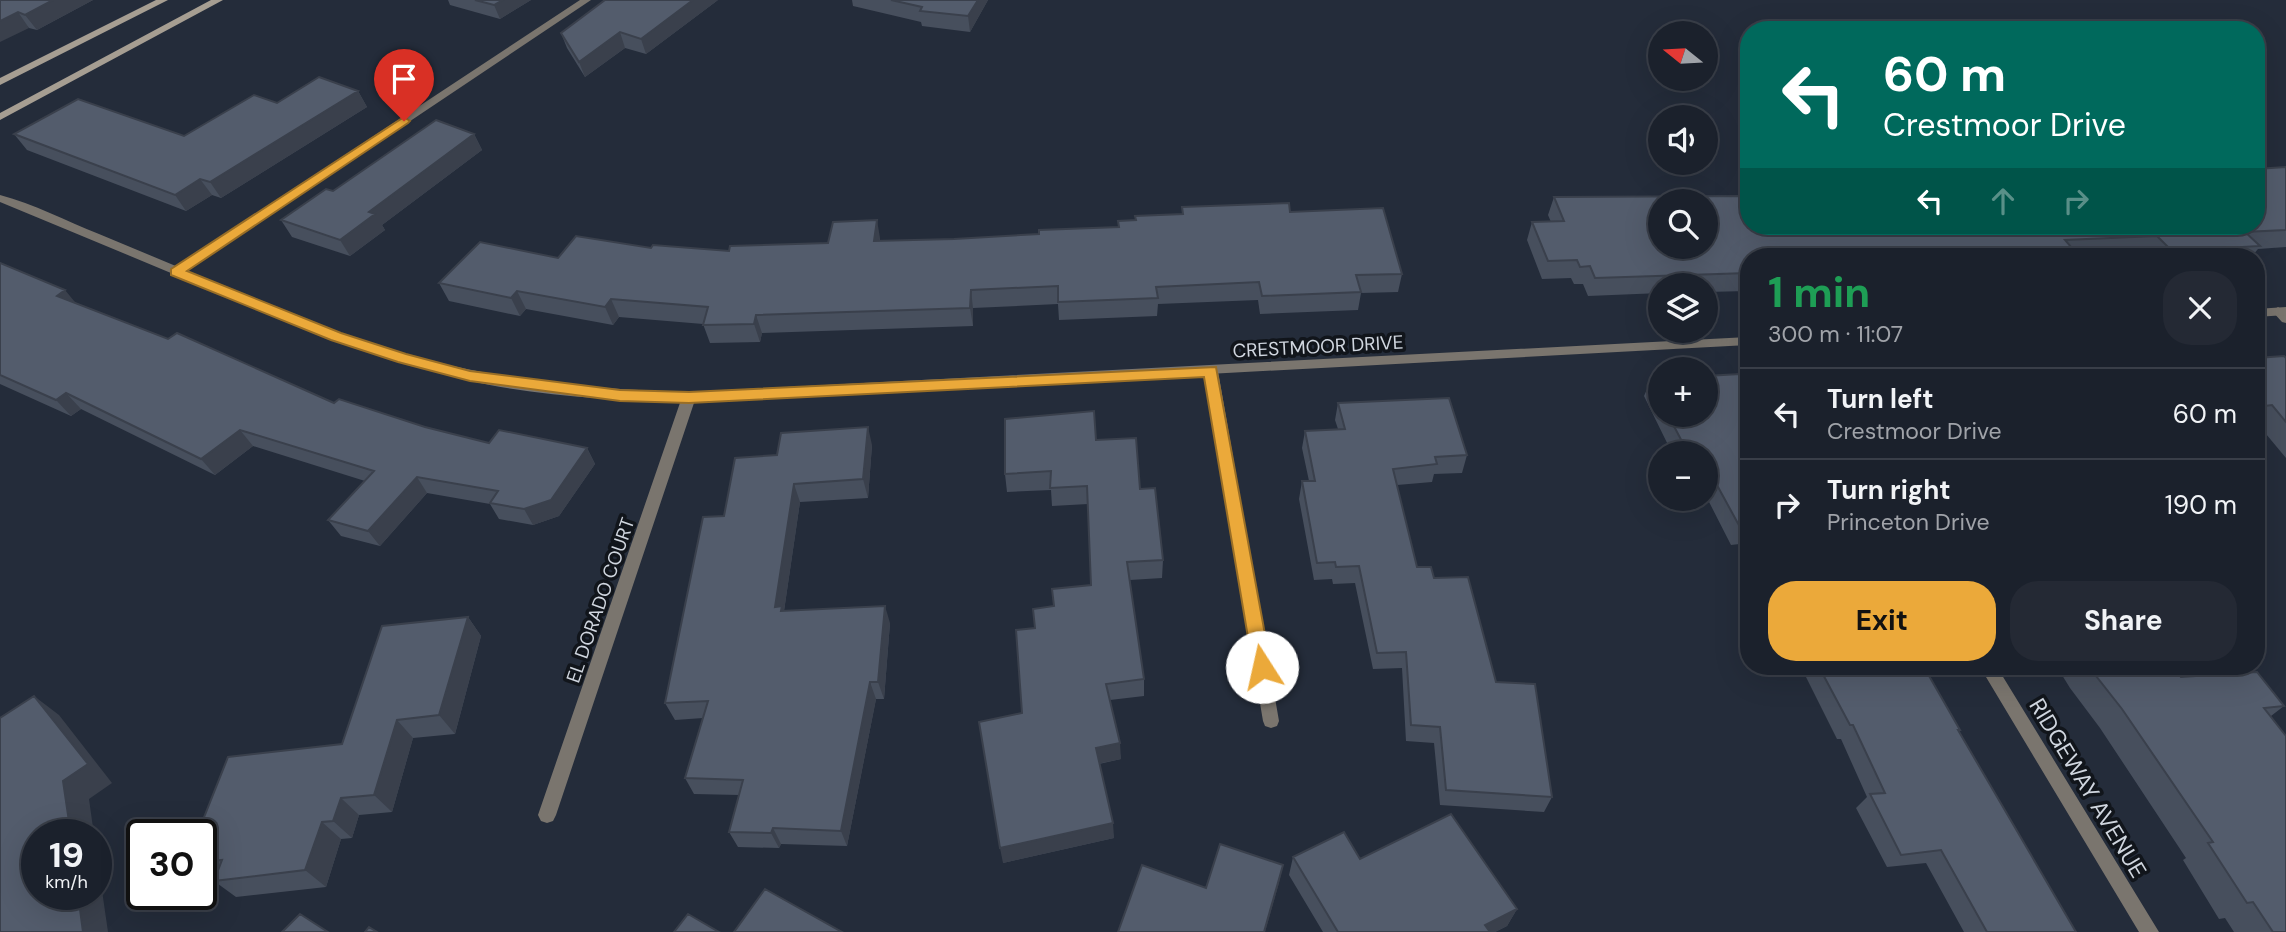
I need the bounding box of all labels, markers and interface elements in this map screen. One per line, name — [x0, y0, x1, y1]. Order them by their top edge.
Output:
north arrow — [1648, 21, 1718, 91]
map controls — [1648, 21, 1718, 511]
text: 60 m — [1883, 42, 2006, 106]
pin — [374, 49, 434, 121]
icon: left — [1768, 49, 1859, 140]
icon: arrive — [385, 60, 423, 98]
text: Crestmoor Drive — [1883, 104, 2126, 146]
button: sound — [1648, 105, 1718, 175]
icon: left — [1911, 182, 1949, 220]
icon: ahead — [1984, 182, 2022, 220]
icon: right — [2057, 182, 2095, 220]
button: search — [1648, 189, 1718, 259]
text: 1 min — [1768, 265, 1870, 320]
button: close — [2163, 271, 2237, 345]
button: layers — [1648, 273, 1718, 343]
text: 300 m · 11:07 — [1768, 319, 1903, 349]
street label: CRESTMOOR DRIVE — [1232, 330, 1404, 363]
button: + — [1648, 357, 1718, 427]
text: Turn left — [1827, 382, 1934, 416]
icon: left — [1768, 395, 1806, 433]
text: 60 m — [2173, 397, 2237, 431]
text: Crestmoor Drive — [1827, 416, 2002, 446]
button: − — [1648, 441, 1718, 511]
text: Turn right — [1827, 473, 1951, 507]
icon: right — [1768, 486, 1806, 524]
text: 190 m — [2165, 488, 2237, 522]
text: Princeton Drive — [1827, 507, 1990, 537]
street label: EL DORADO COURT — [560, 514, 641, 686]
button: Exit — [1768, 581, 1996, 661]
button: Share — [2010, 581, 2237, 661]
position arrow — [1225, 630, 1299, 704]
street label: RIDGEWAY AVENUE — [2023, 693, 2153, 883]
speed limit sign: 30 — [126, 819, 217, 910]
text: 19 — [49, 832, 84, 878]
text: km/h — [45, 870, 88, 894]

